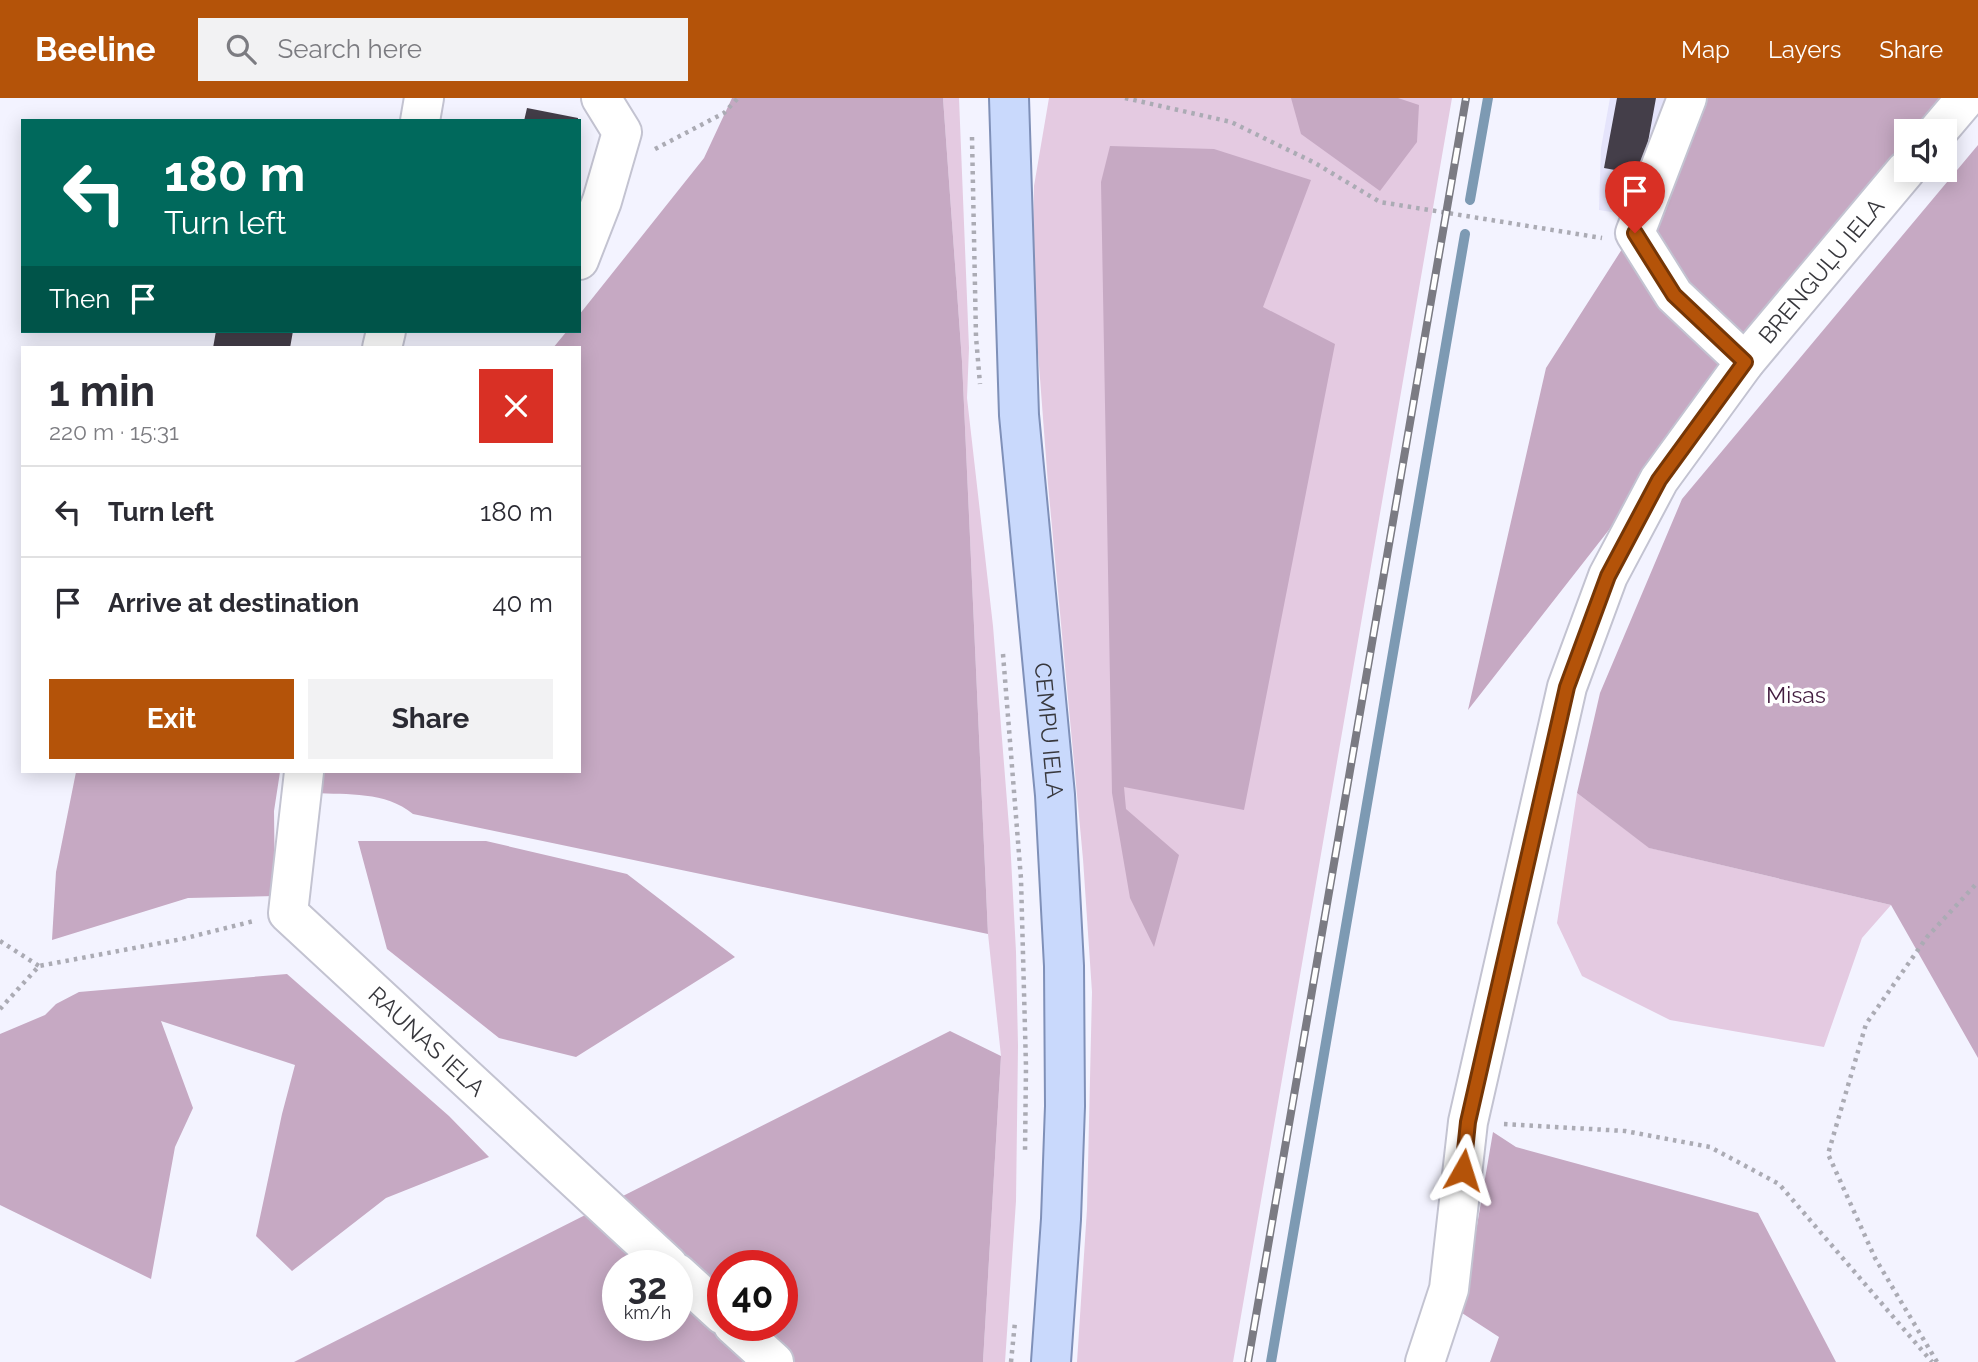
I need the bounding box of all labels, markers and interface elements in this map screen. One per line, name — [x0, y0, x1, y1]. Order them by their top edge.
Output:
search box — [198, 18, 688, 81]
text: Beeline — [35, 30, 156, 69]
icon: search — [222, 30, 260, 68]
text: Search here — [278, 34, 422, 64]
text: Map — [1681, 35, 1730, 64]
text: Layers — [1768, 35, 1841, 64]
text: Share — [1879, 35, 1943, 64]
map controls — [1894, 119, 1957, 182]
button: sound — [1894, 119, 1957, 182]
text: 180 m — [164, 145, 305, 202]
icon: left — [49, 147, 140, 238]
pin — [1605, 161, 1665, 233]
icon: arrive — [1616, 172, 1654, 210]
street label: BRENGUĻU IELA — [1753, 192, 1890, 348]
text: Turn left — [164, 204, 286, 241]
icon: arrive — [124, 280, 162, 318]
text: Then — [49, 284, 110, 314]
text: 1 min — [49, 367, 155, 416]
button: close — [479, 369, 553, 443]
text: 220 m · 15:31 — [49, 418, 179, 445]
icon: left — [49, 493, 87, 531]
text: Turn left — [108, 497, 214, 527]
text: 180 m — [480, 497, 553, 527]
icon: arrive — [49, 584, 87, 622]
text: Arrive at destination — [108, 588, 359, 618]
text: 40 m — [492, 588, 553, 618]
street label: CEMPU IELA — [1030, 661, 1069, 800]
button: Exit — [49, 679, 294, 759]
button: Share — [308, 679, 553, 759]
park label: Misas — [1766, 681, 1826, 708]
street label: RAUNAS IELA — [363, 981, 491, 1102]
position arrow — [1426, 1133, 1500, 1207]
speed limit sign: 40 — [707, 1250, 798, 1341]
text: 32 — [628, 1266, 667, 1307]
text: km/h — [624, 1302, 671, 1323]

